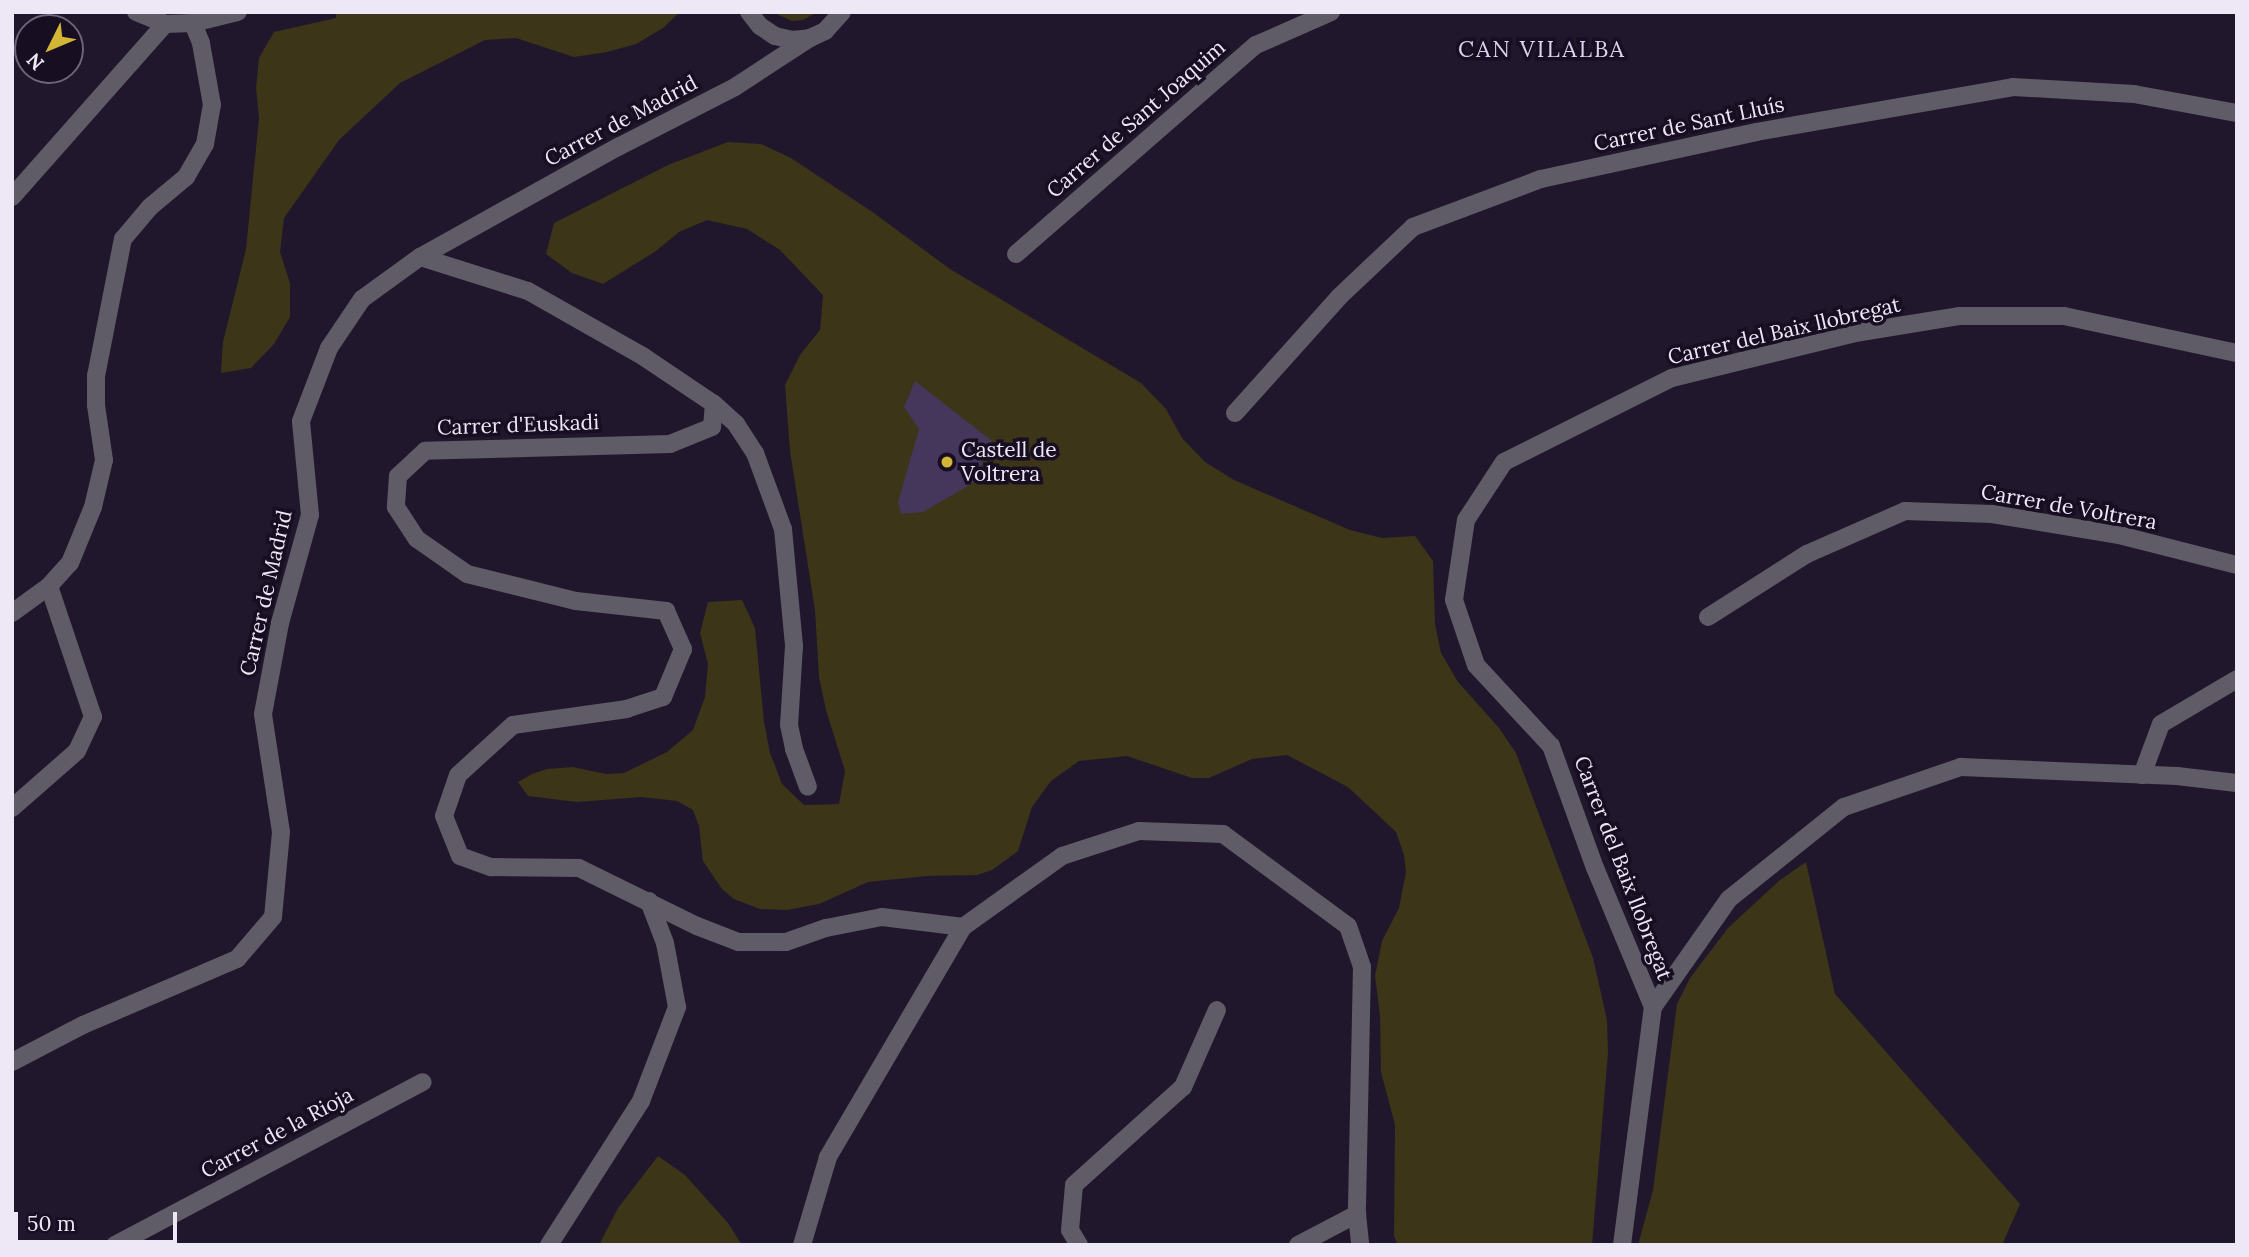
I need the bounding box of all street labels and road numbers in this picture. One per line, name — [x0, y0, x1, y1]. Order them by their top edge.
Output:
street label: Carrer de Sant Joaquim — [1042, 35, 1230, 203]
street label: Carrer de Madrid — [540, 70, 702, 172]
street label: Carrer de Sant Lluís — [1592, 92, 1786, 156]
street label: Carrer del Baix llobregat — [1665, 292, 1903, 370]
street label: Carrer d'Euskadi — [437, 410, 599, 440]
street label: Carrer de Voltrera — [1979, 479, 2159, 535]
street label: Carrer de Madrid — [235, 508, 297, 678]
street label: Carrer del Baix llobregat — [1569, 752, 1677, 984]
street label: Carrer de la Rioja — [197, 1082, 357, 1184]

